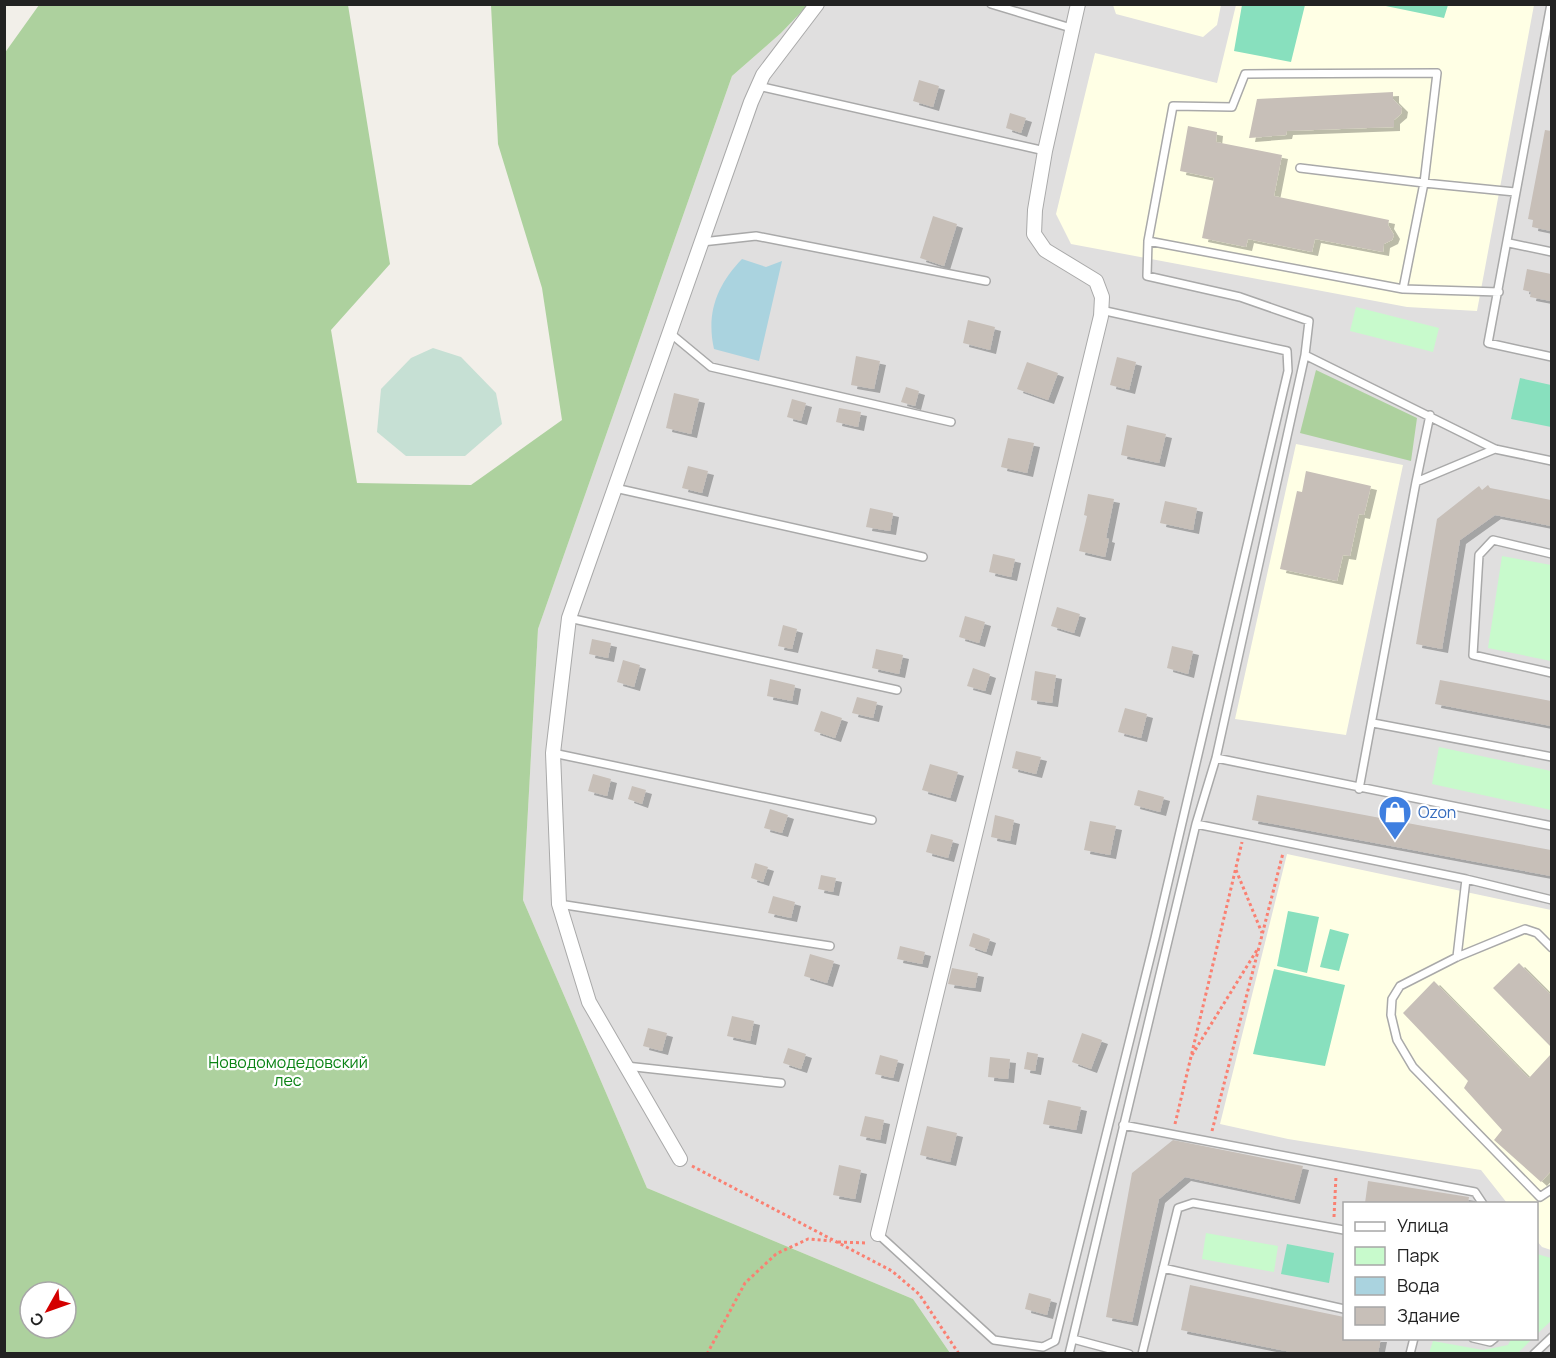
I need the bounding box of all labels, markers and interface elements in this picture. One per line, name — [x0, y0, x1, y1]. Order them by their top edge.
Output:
shop icon: Ozon — [1377, 794, 1413, 841]
place label: Ozon — [1418, 801, 1456, 823]
park label: Новодомодедовский лес — [208, 1051, 368, 1091]
legend — [1343, 1202, 1538, 1340]
text: Улица — [1397, 1213, 1449, 1237]
text: Парк — [1397, 1243, 1440, 1267]
text: Вода — [1397, 1273, 1439, 1297]
north arrow — [18, 1280, 78, 1340]
text: Здание — [1397, 1303, 1460, 1327]
text: С — [24, 1308, 49, 1331]

